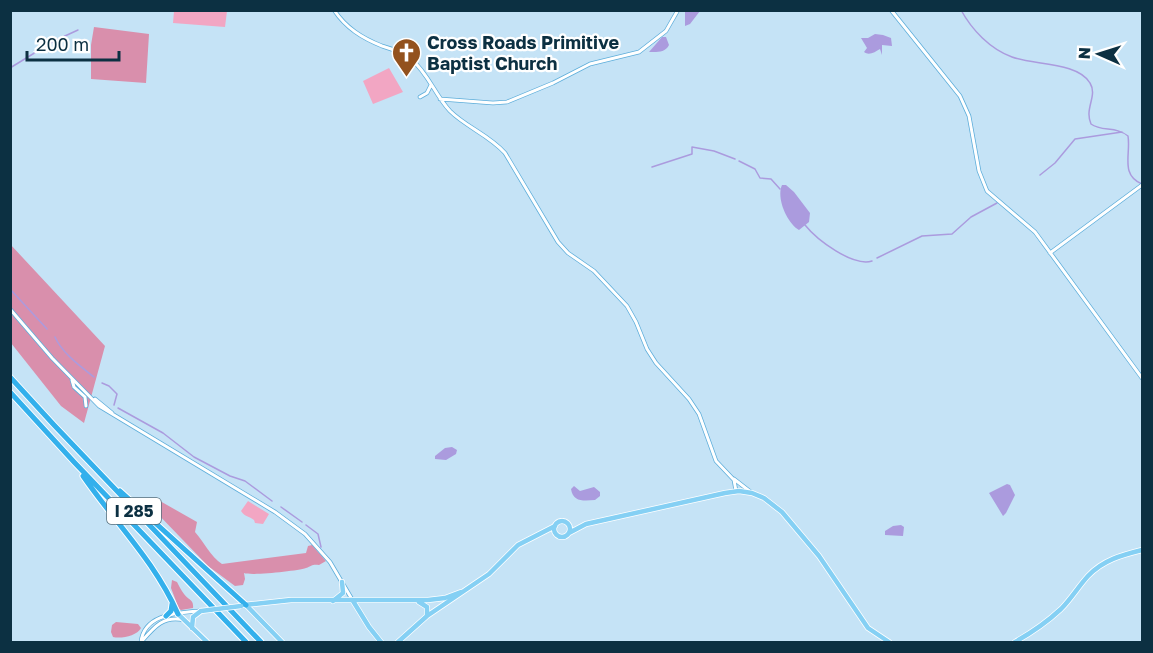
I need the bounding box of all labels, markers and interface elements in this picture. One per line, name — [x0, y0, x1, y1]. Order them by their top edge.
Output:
scale bar — [27, 24, 118, 62]
north arrow — [1069, 24, 1129, 84]
place label: Cross Roads Primitive Baptist Church — [427, 31, 619, 74]
text: 200 m — [36, 33, 89, 55]
church icon: Cross Roads Primitive Baptist Church — [390, 36, 422, 78]
text: N — [1074, 47, 1094, 60]
road number: I 285 — [107, 498, 161, 524]

